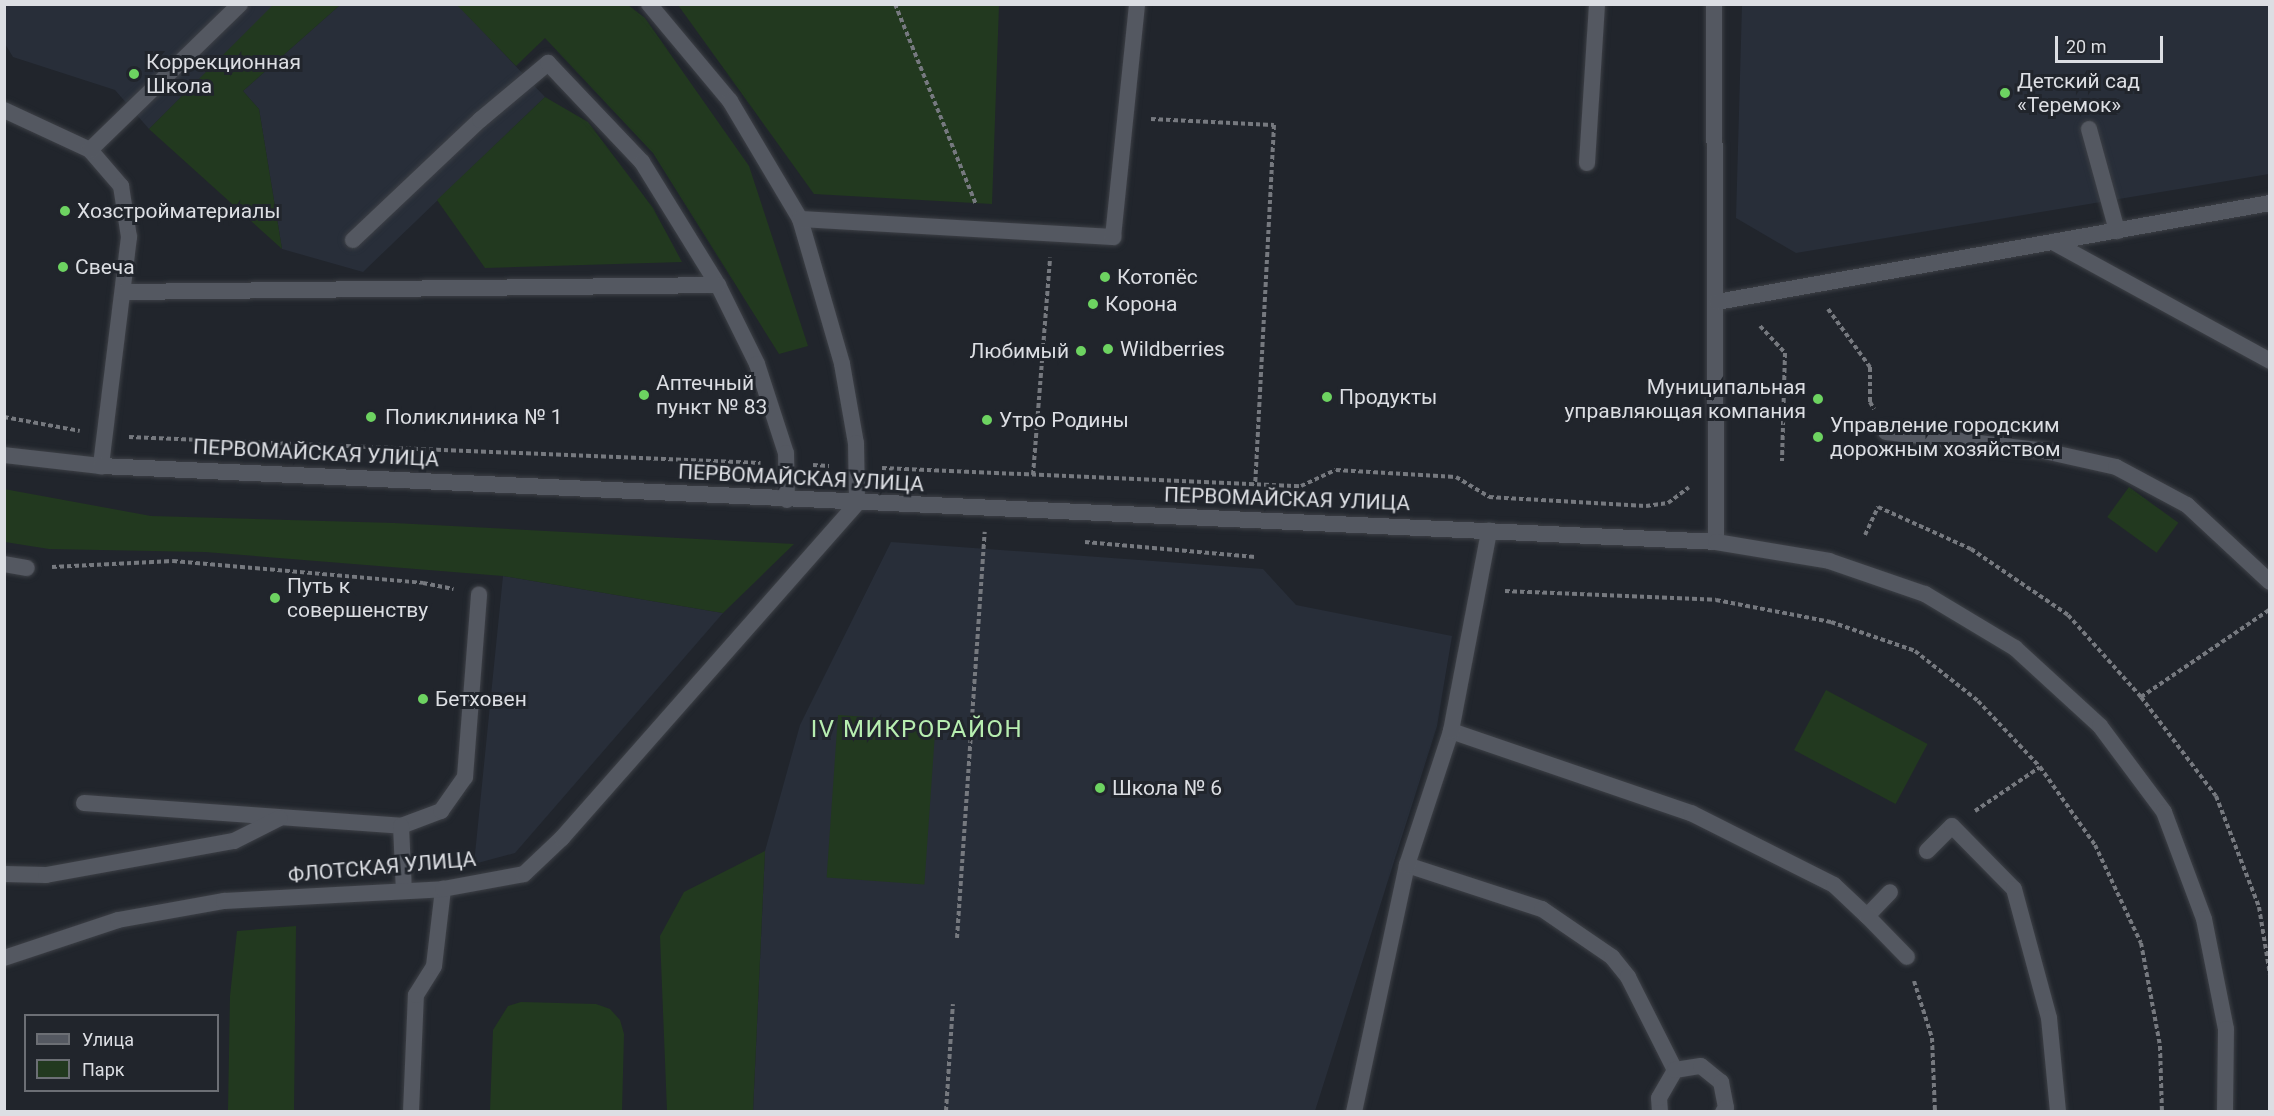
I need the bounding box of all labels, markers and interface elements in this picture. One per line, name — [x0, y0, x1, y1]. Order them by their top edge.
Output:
scale bar — [2058, 24, 2166, 62]
text: 20 m — [2066, 36, 2106, 57]
place label: Коррекционная Школа — [146, 49, 301, 99]
marker: Коррекционная Школа — [127, 67, 141, 81]
place label: Детский сад «Теремок» — [2017, 68, 2140, 118]
marker: Детский сад «Теремок» — [1998, 86, 2012, 100]
place label: Хозстройматериалы — [77, 198, 281, 224]
marker: Хозстройматериалы — [58, 204, 72, 218]
place label: Свеча — [75, 254, 135, 280]
marker: Свеча — [56, 260, 70, 274]
place label: Котопёс — [1117, 264, 1198, 290]
marker: Котопёс — [1098, 270, 1112, 284]
place label: Корона — [1105, 291, 1177, 317]
marker: Корона — [1086, 297, 1100, 311]
place label: Wildberries — [1120, 336, 1225, 362]
place label: Любимый — [969, 338, 1069, 364]
marker: Wildberries — [1101, 342, 1115, 356]
marker: Любимый — [1074, 344, 1088, 358]
place label: Аптечный пункт № 83 — [656, 370, 767, 420]
place label: Муниципальная управляющая компания — [1564, 374, 1806, 424]
place label: Продукты — [1339, 384, 1437, 410]
marker: Аптечный пункт № 83 — [637, 388, 651, 402]
marker: Продукты — [1320, 390, 1334, 404]
marker: Муниципальная управляющая компания — [1811, 392, 1825, 406]
place label: Поликлиника № 1 — [385, 404, 562, 430]
place label: Утро Родины — [999, 407, 1129, 433]
marker: Поликлиника № 1 — [362, 408, 380, 426]
place label: Управление городским дорожным хозяйством — [1830, 412, 2061, 462]
marker: Утро Родины — [980, 413, 994, 427]
marker: Управление городским дорожным хозяйством — [1811, 430, 1825, 444]
street label: ПЕРВОМАЙСКАЯ УЛИЦА — [192, 434, 440, 472]
street label: ПЕРВОМАЙСКАЯ УЛИЦА — [677, 459, 925, 497]
street label: ПЕРВОМАЙСКАЯ УЛИЦА — [1164, 482, 1410, 516]
place label: Путь к совершенству — [287, 573, 428, 623]
marker: Путь к совершенству — [268, 591, 282, 605]
place label: Бетховен — [435, 686, 527, 712]
marker: Бетховен — [416, 692, 430, 706]
district label: IV МИКРОРАЙОН — [811, 716, 1023, 744]
place label: Школа № 6 — [1112, 775, 1222, 801]
marker: Школа № 6 — [1093, 781, 1107, 795]
street label: ФЛОТСКАЯ УЛИЦА — [287, 846, 477, 888]
legend — [24, 1014, 219, 1092]
text: Улица — [82, 1029, 134, 1050]
text: Парк — [82, 1059, 124, 1080]

